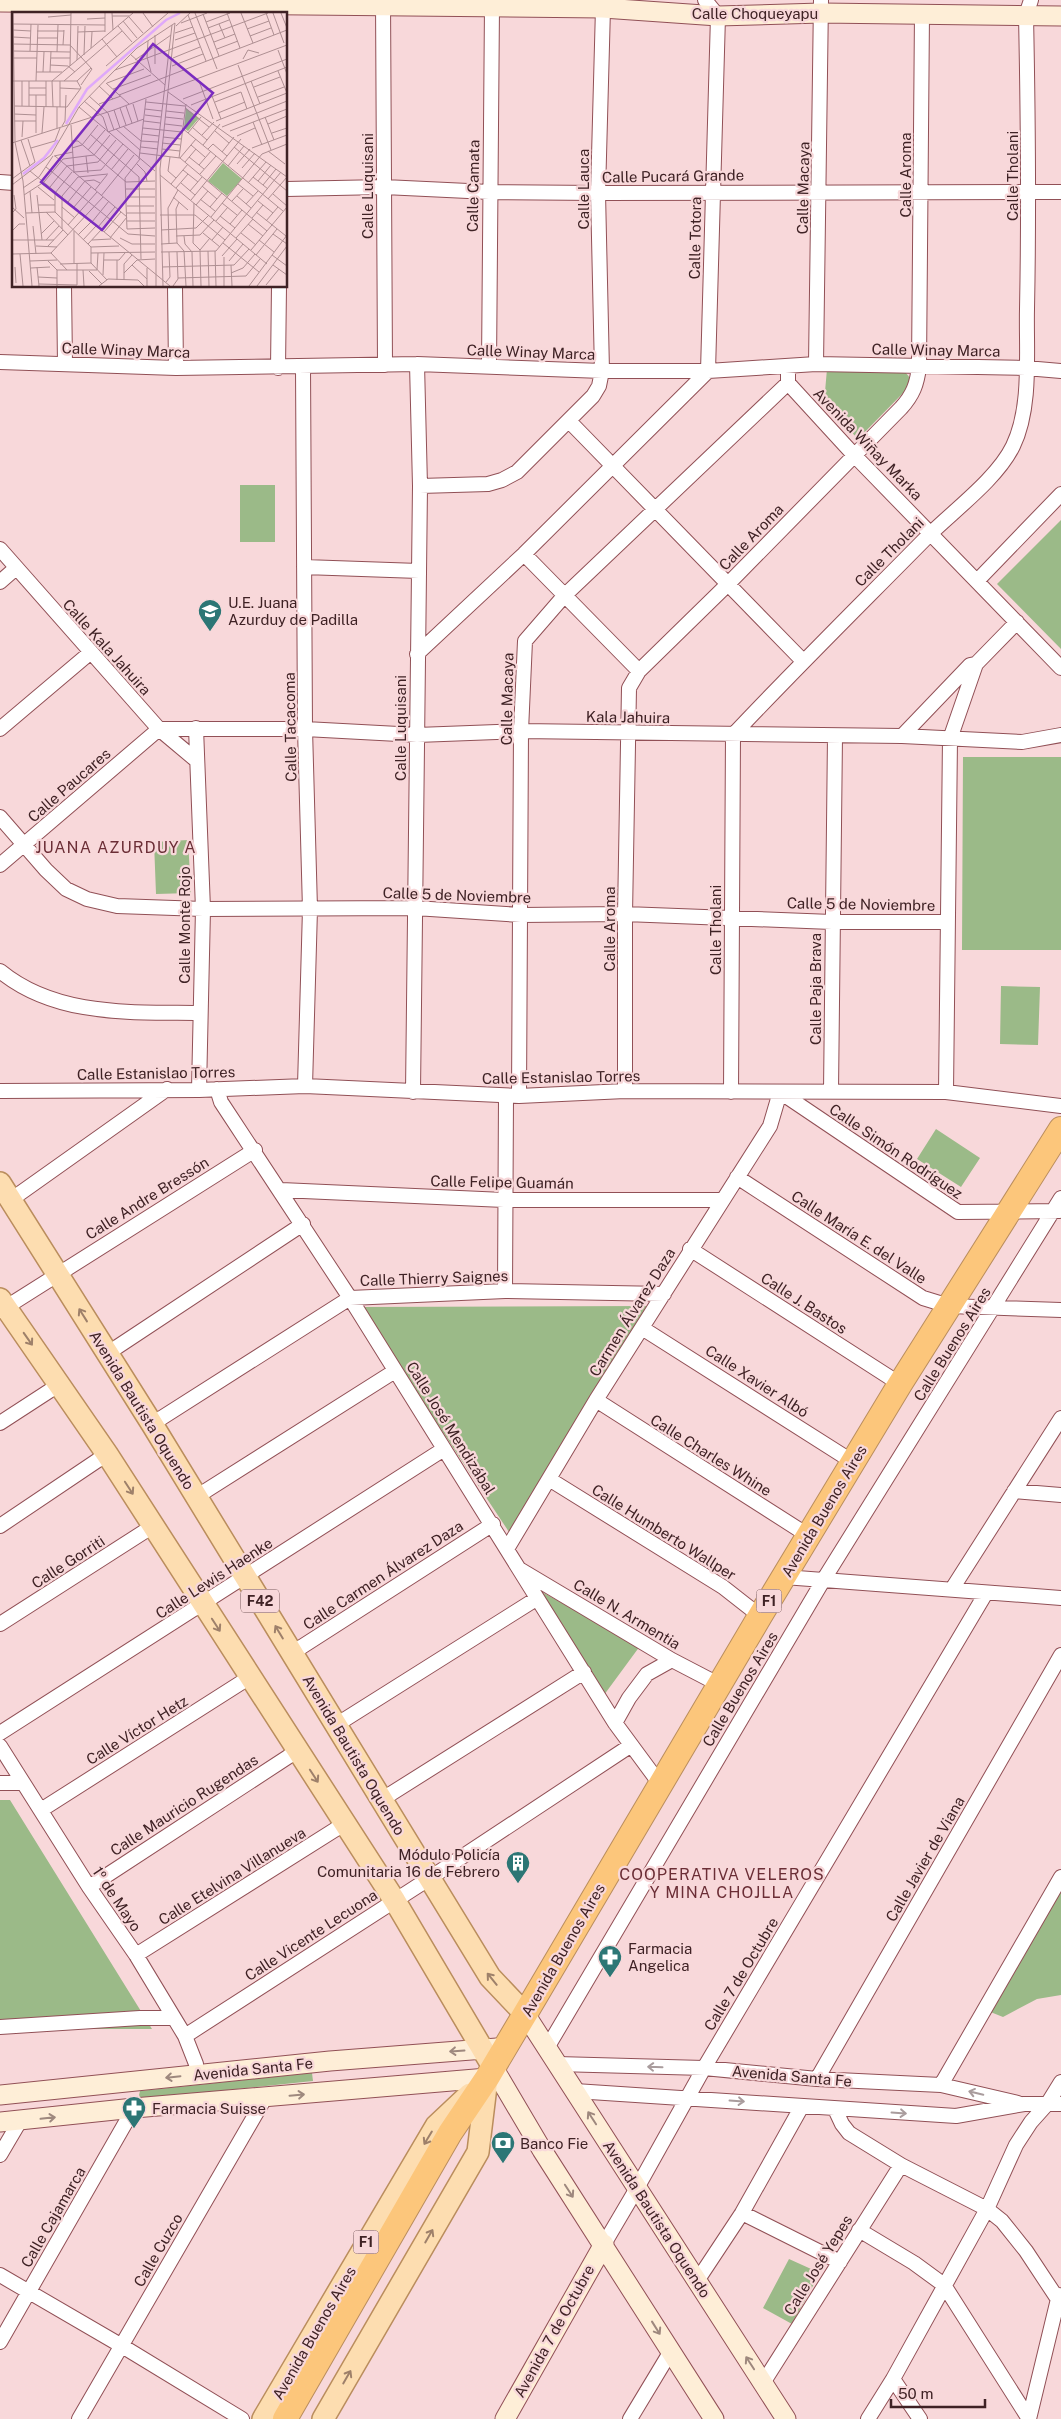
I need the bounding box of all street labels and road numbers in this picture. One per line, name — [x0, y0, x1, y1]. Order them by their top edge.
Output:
street label: Calle Choqueyapu — [692, 5, 818, 22]
street label: Calle Tholani — [1004, 131, 1021, 221]
street label: Calle Aroma — [897, 132, 914, 218]
street label: Calle Luquisani — [359, 133, 376, 239]
street label: Calle Camata — [464, 140, 482, 232]
street label: Calle Macaya — [794, 141, 812, 235]
street label: Calle Lauca — [575, 149, 592, 229]
street label: Calle Pucará Grande — [602, 166, 744, 186]
street label: Calle Totora — [686, 196, 704, 280]
street label: Calle Winay Marca — [61, 339, 191, 361]
street label: Calle Winay Marca — [871, 340, 1001, 360]
street label: Calle Winay Marca — [466, 341, 596, 363]
street label: Avenida Wiñay Marka — [810, 385, 926, 503]
street label: Calle Aroma — [715, 500, 787, 574]
street label: Calle Tholani — [851, 514, 927, 590]
street label: Calle Kala Jahuira — [59, 596, 155, 698]
street label: Calle Macaya — [498, 652, 516, 746]
street label: Calle Tacacoma — [281, 672, 299, 782]
street label: Calle Luquisani — [392, 675, 409, 781]
street label: Kala Jahuira — [586, 708, 670, 726]
street label: Calle Paucares — [24, 745, 114, 825]
street label: Calle Monte Rojo — [176, 866, 193, 984]
street label: Calle 5 de Noviembre — [382, 884, 532, 906]
street label: Calle Tholani — [707, 885, 724, 975]
street label: Calle Aroma — [601, 886, 618, 972]
street label: Calle 5 de Noviembre — [787, 894, 935, 914]
street label: Calle Paja Brava — [807, 933, 824, 1045]
street label: Calle Estanislao Torres — [77, 1063, 235, 1083]
street label: Calle Estanislao Torres — [482, 1067, 640, 1087]
street label: Calle Simón Rodríguez — [826, 1100, 966, 1202]
street label: Calle Andre Bressón — [82, 1153, 212, 1243]
street label: Calle Felipe Guamán — [430, 1172, 574, 1192]
street label: Calle María E. del Valle — [788, 1187, 930, 1287]
street label: Carmen Álvarez Daza — [586, 1245, 678, 1379]
street label: Calle Thierry Saignes — [360, 1267, 508, 1289]
street label: Calle J. Bastos — [758, 1269, 850, 1337]
street label: Calle Buenos Aires — [910, 1284, 994, 1404]
street label: Avenida Bautista Oquendo — [86, 1328, 198, 1492]
street label: Calle Xavier Albó — [702, 1341, 812, 1421]
street label: Calle José Mendizábal — [403, 1358, 499, 1498]
street label: Calle Charles Whine — [647, 1411, 775, 1499]
street label: Avenida Buenos Aires — [778, 1442, 870, 1580]
street label: Calle Humberto Wallper — [589, 1481, 739, 1583]
street label: Calle Carmen Álvarez Daza — [300, 1517, 466, 1633]
street label: Calle Gorriti — [28, 1532, 108, 1592]
street label: Calle Lewis Haenke — [152, 1534, 276, 1622]
street label: Calle N. Armentia — [571, 1575, 683, 1653]
road number: F42 — [241, 1590, 279, 1612]
road number: F1 — [756, 1590, 782, 1612]
street label: Calle Buenos Aires — [699, 1629, 781, 1749]
street label: Avenida Bautista Oquendo — [299, 1672, 409, 1838]
street label: Calle Víctor Hetz — [83, 1692, 191, 1768]
street label: Calle Mauricio Rugendas — [107, 1751, 261, 1859]
street label: Calle Javier de Viana — [882, 1793, 968, 1925]
street label: Calle Etelvina Villanueva — [155, 1824, 309, 1928]
street label: 1º de Mayo — [89, 1863, 145, 1935]
street label: Avenida Buenos Aires — [518, 1880, 608, 2020]
street label: Calle Vicente Lecuona — [242, 1886, 380, 1984]
street label: Calle 7 de Octubre — [701, 1914, 781, 2034]
street label: Avenida Santa Fe — [192, 2054, 314, 2084]
street label: Avenida Santa Fe — [731, 2062, 853, 2090]
street label: Avenida Bautista Oquendo — [600, 2137, 714, 2301]
street label: Calle Cajamarca — [17, 2164, 89, 2270]
street label: Calle Cuzco — [130, 2210, 186, 2290]
street label: Calle José Yepes — [780, 2212, 856, 2318]
road number: F1 — [354, 2230, 378, 2254]
street label: Avenida 7 de Octubre — [510, 2262, 598, 2400]
street label: Avenida Buenos Aires — [269, 2263, 359, 2403]

